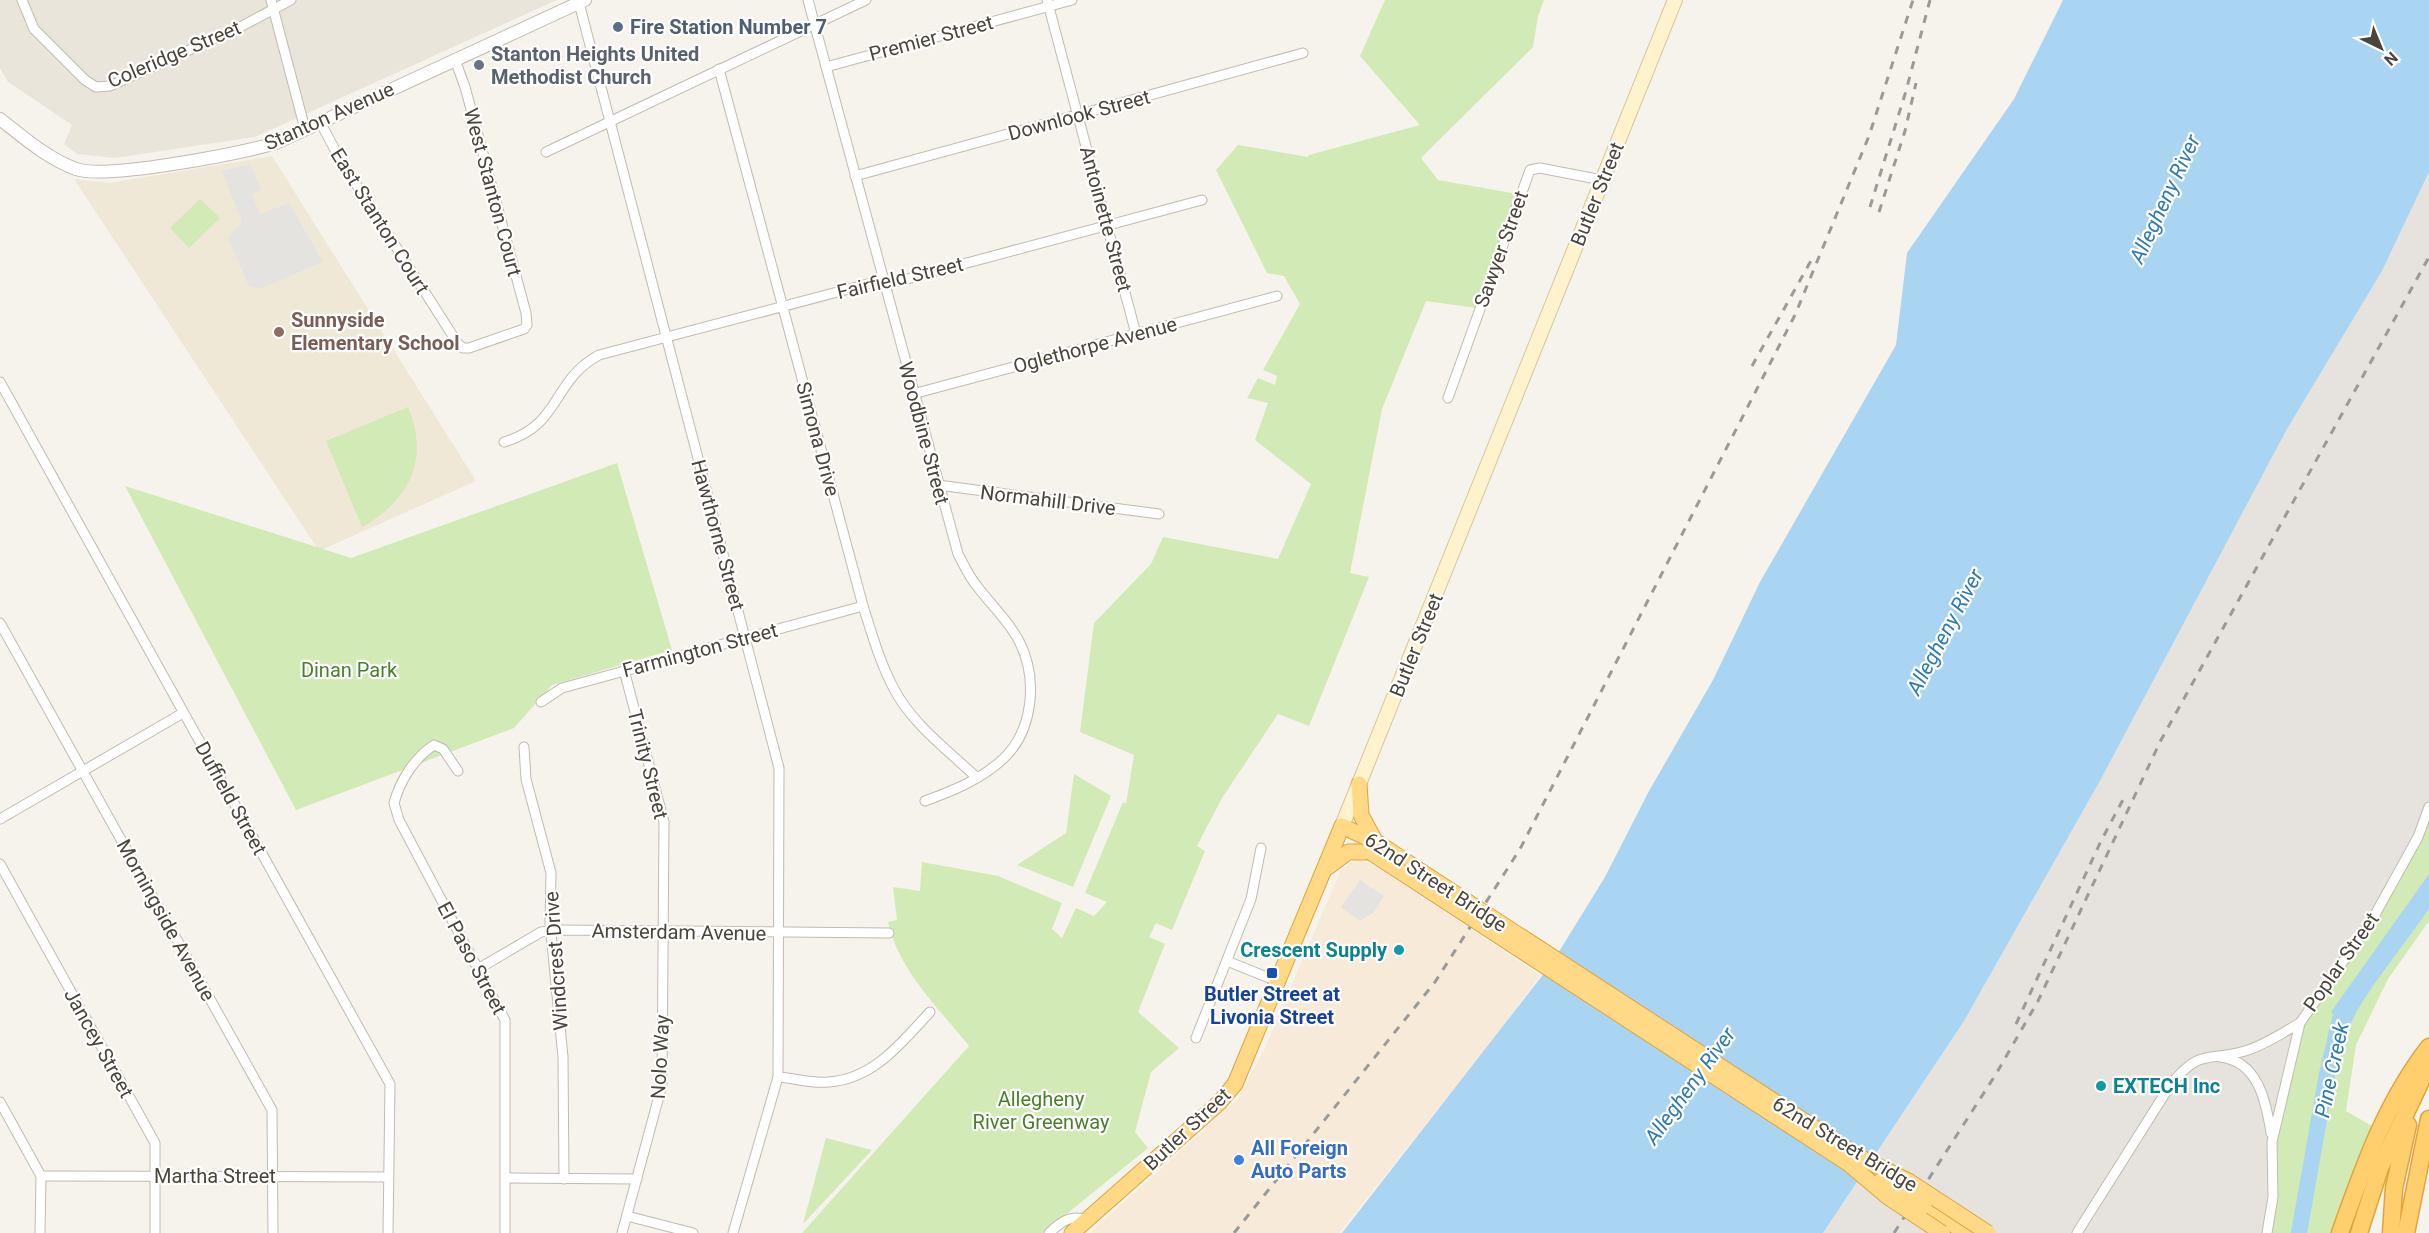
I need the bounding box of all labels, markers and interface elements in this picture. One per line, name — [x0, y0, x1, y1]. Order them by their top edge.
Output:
street label: Premier Street — [866, 10, 996, 66]
street label: Coleridge Street — [104, 15, 244, 93]
place label: Fire Station Number 7 — [630, 15, 827, 39]
north arrow — [2351, 18, 2411, 78]
marker: Fire Station Number 7 — [611, 20, 625, 34]
place label: Stanton Heights United Methodist Church — [491, 42, 699, 89]
text: N — [2380, 48, 2401, 69]
marker: Stanton Heights United Methodist Church — [472, 58, 486, 72]
street label: Stanton Avenue — [260, 77, 398, 155]
street label: Downlook Street — [1005, 84, 1153, 146]
street label: West Stanton Court — [459, 105, 527, 279]
water label: Allegheny River — [2124, 130, 2206, 268]
street label: Butler Street — [1565, 139, 1629, 249]
street label: East Stanton Court — [325, 144, 435, 298]
street label: Antoinette Street — [1075, 144, 1137, 294]
street label: Sawyer Street — [1469, 187, 1533, 311]
street label: Fairfield Street — [835, 252, 965, 304]
place label: Sunnyside Elementary School — [291, 308, 460, 355]
street label: Oglethorpe Avenue — [1011, 312, 1179, 378]
marker: Sunnyside Elementary School — [272, 325, 286, 339]
street label: Woodbine Street — [893, 359, 955, 507]
street label: Simona Drive — [791, 379, 845, 499]
street label: Hawthorne Street — [686, 457, 750, 613]
street label: Normahill Drive — [979, 480, 1117, 520]
water label: Allegheny River — [1901, 564, 1989, 700]
street label: Butler Street — [1384, 590, 1448, 700]
street label: Farmington Street — [620, 618, 780, 682]
park label: Dinan Park — [301, 658, 398, 682]
street label: Trinity Street — [623, 707, 673, 821]
street label: Duffield Street — [190, 737, 272, 859]
street label: 62nd Street Bridge — [1360, 827, 1512, 937]
street label: Morningside Avenue — [112, 835, 220, 1005]
street label: Windcrest Drive — [539, 891, 573, 1031]
street label: El Paso Street — [432, 898, 512, 1018]
street label: Poplar Street — [2298, 908, 2384, 1016]
street label: Amsterdam Avenue — [591, 918, 767, 946]
place label: Crescent Supply — [1240, 938, 1388, 962]
marker: Crescent Supply — [1392, 943, 1406, 957]
marker: Butler Street at Livonia Street — [1265, 966, 1279, 980]
place label: Butler Street at Livonia Street — [1204, 982, 1340, 1029]
street label: Jancey Street — [59, 984, 139, 1102]
street label: Nolo Way — [646, 1014, 674, 1100]
water label: Pine Creek — [2310, 1019, 2354, 1120]
water label: Allegheny River — [1639, 1022, 1741, 1150]
place label: EXTECH Inc — [2113, 1074, 2220, 1098]
marker: EXTECH Inc — [2094, 1079, 2108, 1093]
street label: Butler Street — [1139, 1083, 1235, 1175]
park label: Allegheny River Greenway — [973, 1087, 1110, 1134]
street label: 62nd Street Bridge — [1768, 1091, 1922, 1197]
place label: All Foreign Auto Parts — [1251, 1136, 1348, 1183]
marker: All Foreign Auto Parts — [1232, 1153, 1246, 1167]
street label: Martha Street — [154, 1164, 276, 1188]

